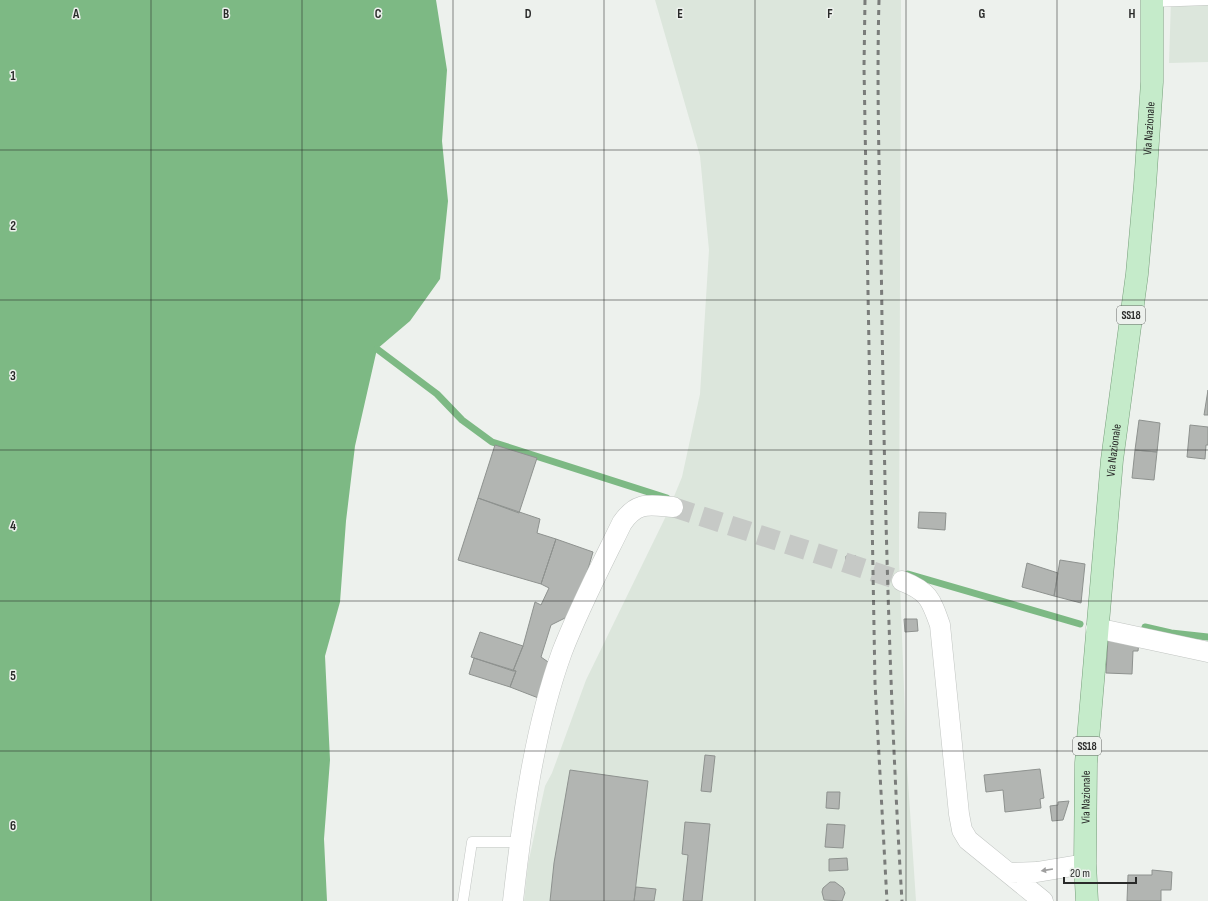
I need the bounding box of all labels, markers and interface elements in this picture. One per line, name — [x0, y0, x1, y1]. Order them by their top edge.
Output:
text: A — [72, 6, 80, 22]
text: B — [223, 6, 229, 22]
text: C — [375, 6, 382, 22]
text: D — [525, 6, 532, 22]
text: E — [677, 6, 683, 22]
text: F — [827, 6, 833, 22]
text: G — [979, 6, 986, 22]
text: H — [1129, 6, 1136, 22]
text: 1 — [10, 68, 16, 84]
street label: Via Nazionale — [1140, 101, 1159, 155]
text: 2 — [10, 218, 16, 234]
road number: SS18 — [1117, 306, 1145, 324]
text: 3 — [10, 368, 16, 384]
street label: Via Nazionale — [1104, 423, 1125, 477]
text: 4 — [10, 518, 16, 534]
text: 5 — [10, 668, 16, 684]
road number: SS18 — [1073, 737, 1101, 755]
street label: Via Nazionale — [1078, 770, 1094, 824]
text: 6 — [10, 818, 16, 834]
scale bar — [1064, 859, 1136, 885]
text: 20 m — [1070, 866, 1090, 881]
one-way arrow — [1041, 867, 1053, 873]

